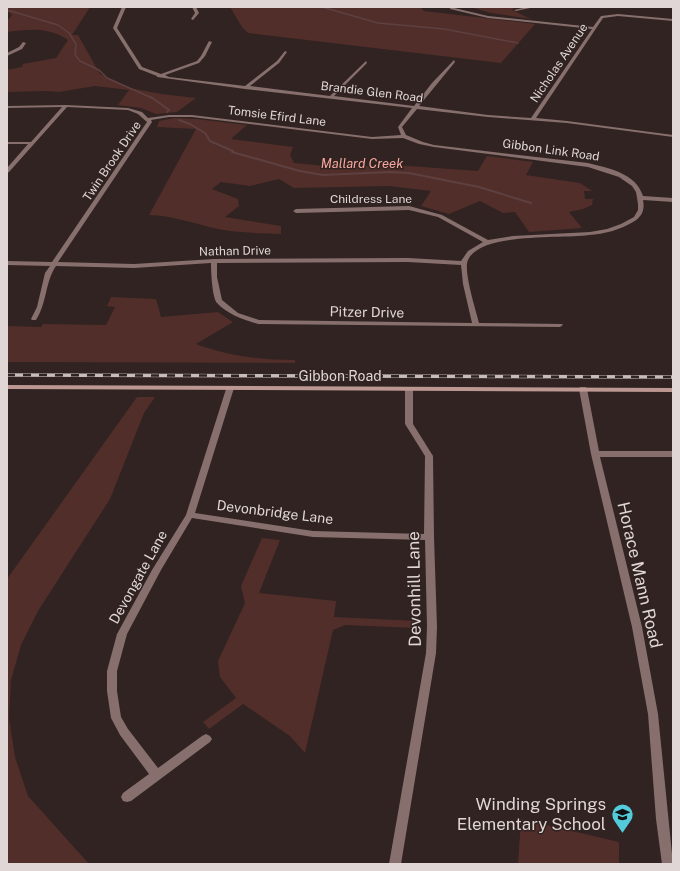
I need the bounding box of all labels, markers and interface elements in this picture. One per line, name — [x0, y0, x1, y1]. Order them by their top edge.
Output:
street label: Nicholas Avenue — [527, 21, 591, 105]
street label: Brandie Glen Road — [320, 79, 424, 105]
street label: Tomsie Efird Lane — [227, 103, 327, 129]
street label: Twin Brook Drive — [80, 118, 144, 204]
street label: Gibbon Link Road — [502, 136, 600, 164]
water label: Mallard Creek — [321, 156, 403, 171]
street label: Childress Lane — [330, 192, 412, 206]
street label: Nathan Drive — [199, 243, 271, 259]
street label: Pitzer Drive — [329, 303, 405, 321]
street label: Gibbon Road — [298, 368, 382, 384]
street label: Devonbridge Lane — [216, 497, 334, 527]
street label: Horace Mann Road — [613, 500, 667, 650]
street label: Devongate Lane — [106, 527, 170, 627]
street label: Devonhill Lane — [403, 531, 425, 647]
place label: Winding Springs Elementary School — [457, 794, 606, 834]
school or university icon: Winding Springs Elementary School — [609, 801, 635, 834]

